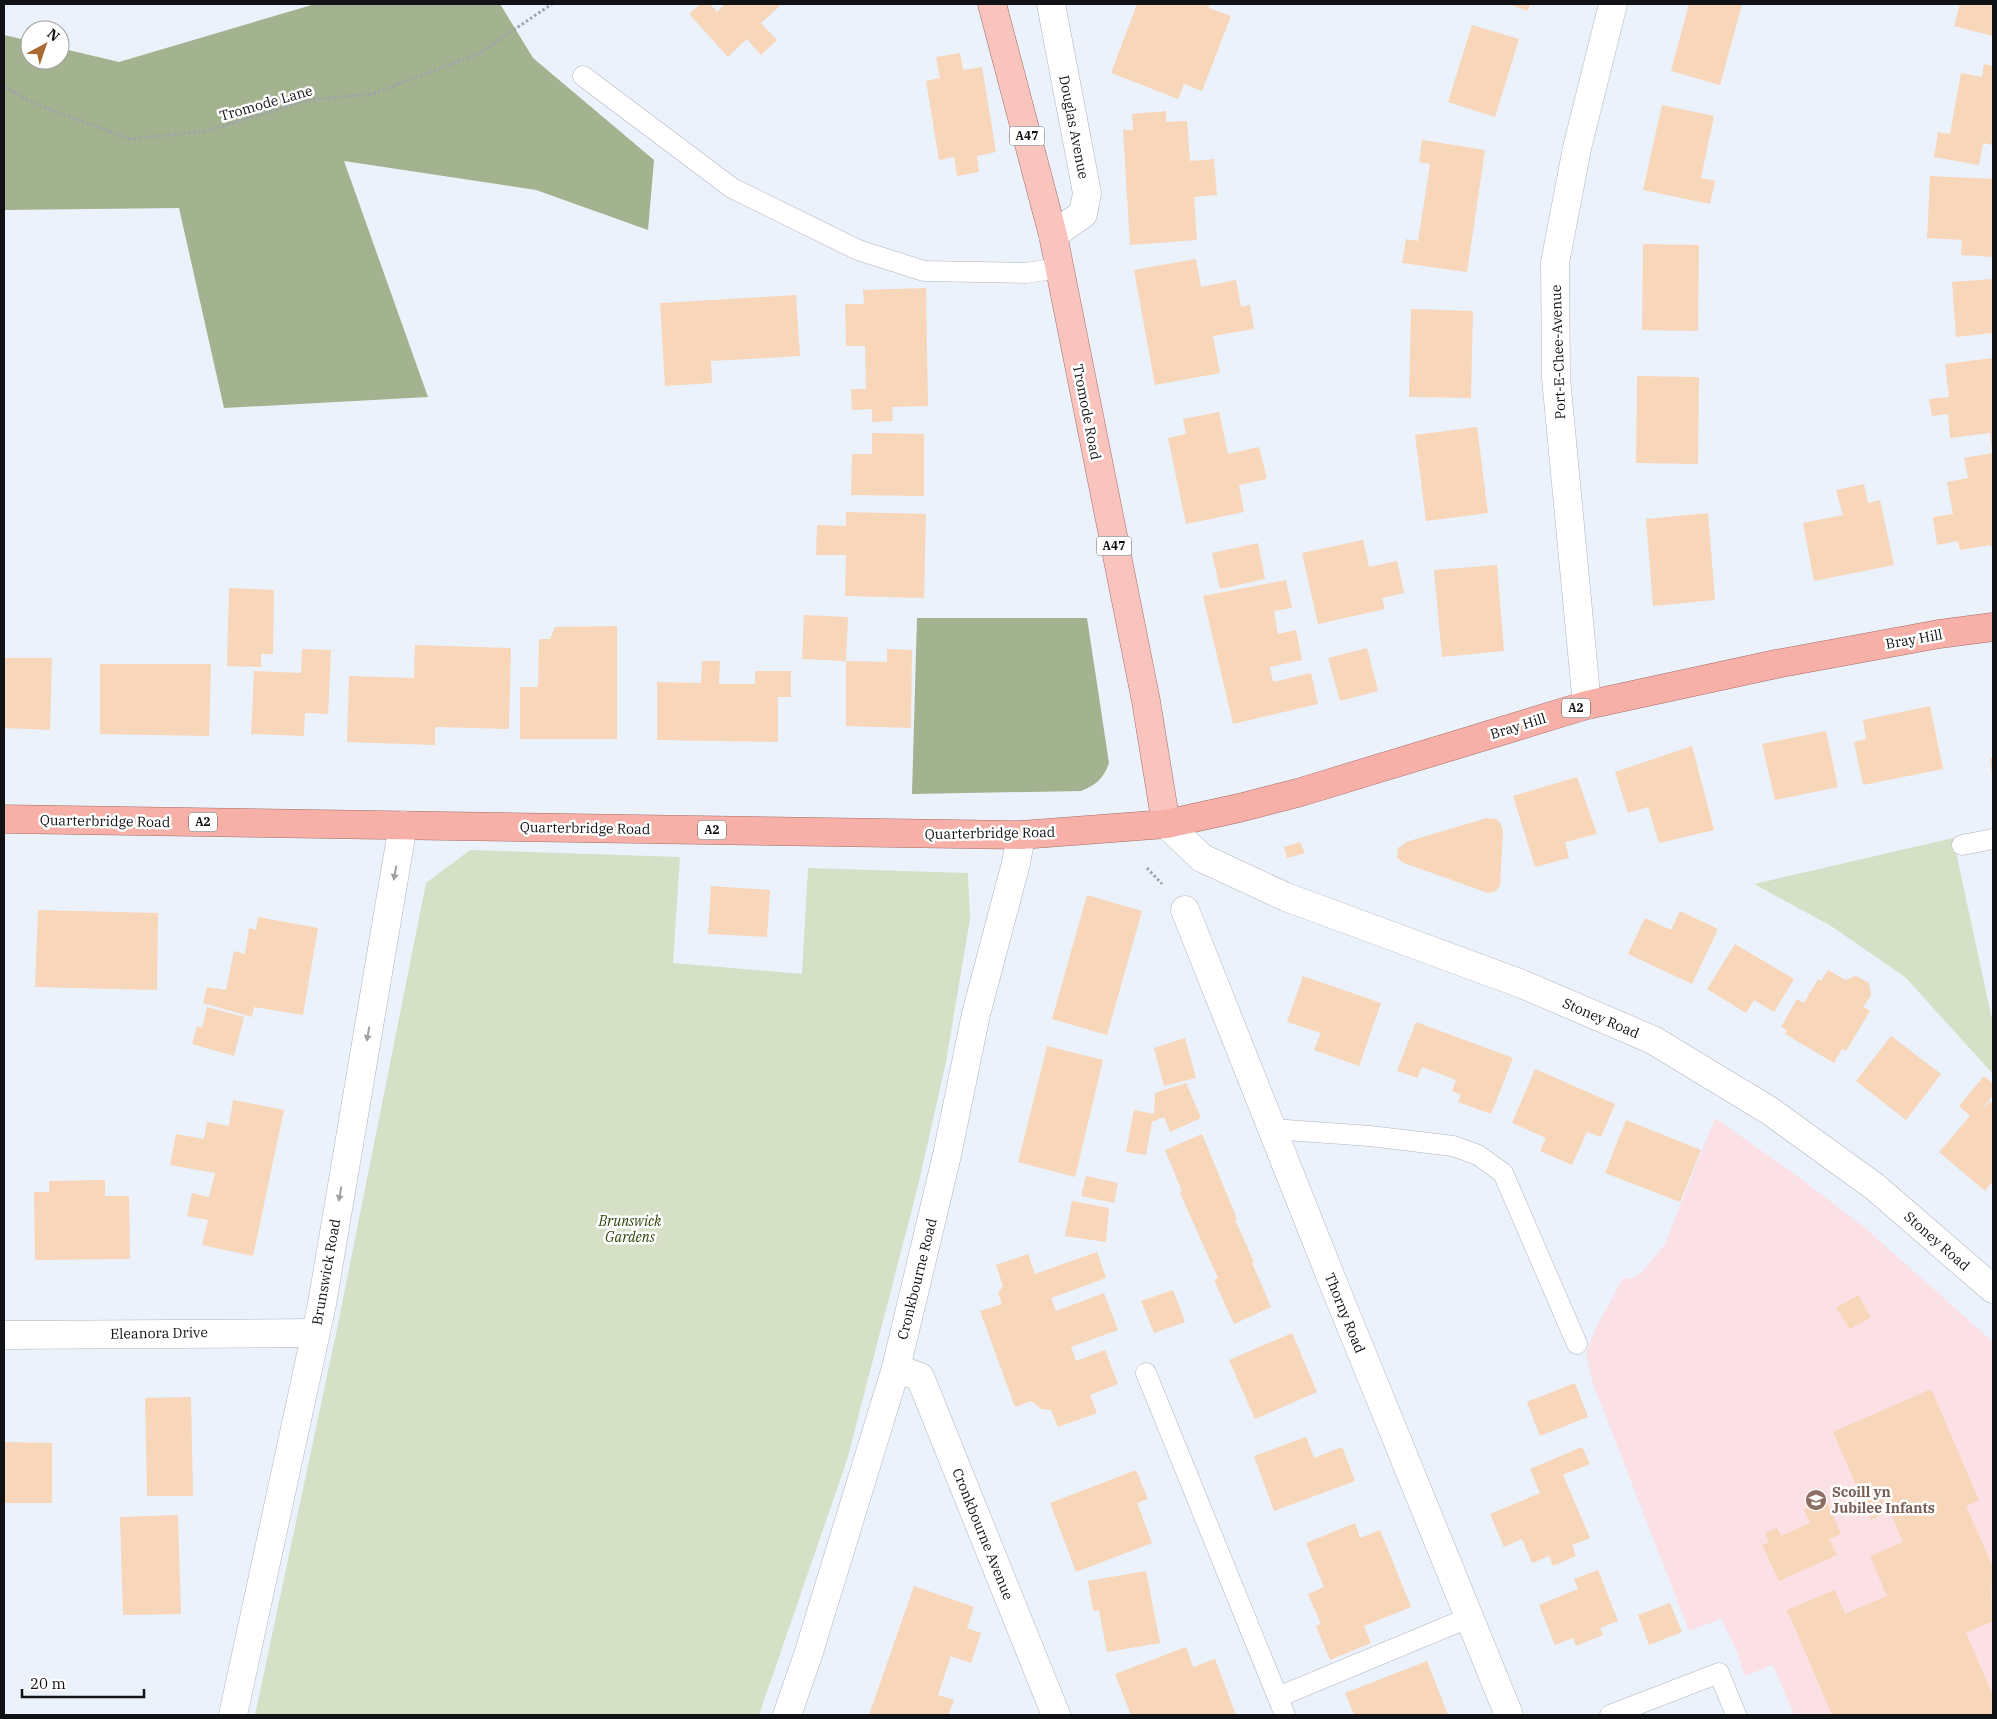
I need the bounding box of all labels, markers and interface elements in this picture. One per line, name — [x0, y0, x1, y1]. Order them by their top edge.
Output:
north arrow — [20, 20, 70, 70]
text: N — [43, 25, 63, 45]
street label: Douglas Avenue — [1055, 74, 1093, 180]
street label: Tromode Lane — [217, 81, 315, 125]
road number: A47 — [1010, 126, 1044, 146]
street label: Port-E-Chee-Avenue — [1547, 284, 1569, 420]
street label: Tromode Road — [1069, 363, 1105, 462]
road number: A47 — [1096, 536, 1132, 556]
street label: Bray Hill — [1884, 625, 1944, 653]
road number: A2 — [1562, 698, 1590, 718]
street label: Bray Hill — [1488, 709, 1548, 743]
street label: Quarterbridge Road — [40, 811, 171, 831]
road number: A2 — [189, 812, 217, 832]
street label: Quarterbridge Road — [520, 818, 651, 838]
road number: A2 — [698, 820, 726, 840]
street label: Quarterbridge Road — [925, 823, 1056, 843]
one-way arrow — [391, 866, 399, 882]
street label: Stoney Road — [1560, 994, 1642, 1042]
one-way arrow — [363, 1026, 371, 1042]
one-way arrow — [336, 1186, 344, 1202]
street label: Stoney Road — [1900, 1207, 1974, 1275]
park label: Brunswick Gardens — [597, 1212, 662, 1246]
street label: Cronkbourne Road — [893, 1216, 941, 1342]
street label: Brunswick Road — [308, 1217, 344, 1327]
street label: Thorny Road — [1321, 1270, 1369, 1356]
street label: Eleanora Drive — [110, 1323, 208, 1343]
street label: Cronkbourne Avenue — [948, 1466, 1018, 1602]
place label: Scoill yn Jubilee Infants — [1832, 1483, 1935, 1517]
school or university icon: Scoill yn Jubilee Infants — [1804, 1488, 1828, 1512]
scale bar — [22, 1666, 145, 1698]
text: 20 m — [30, 1674, 66, 1693]

